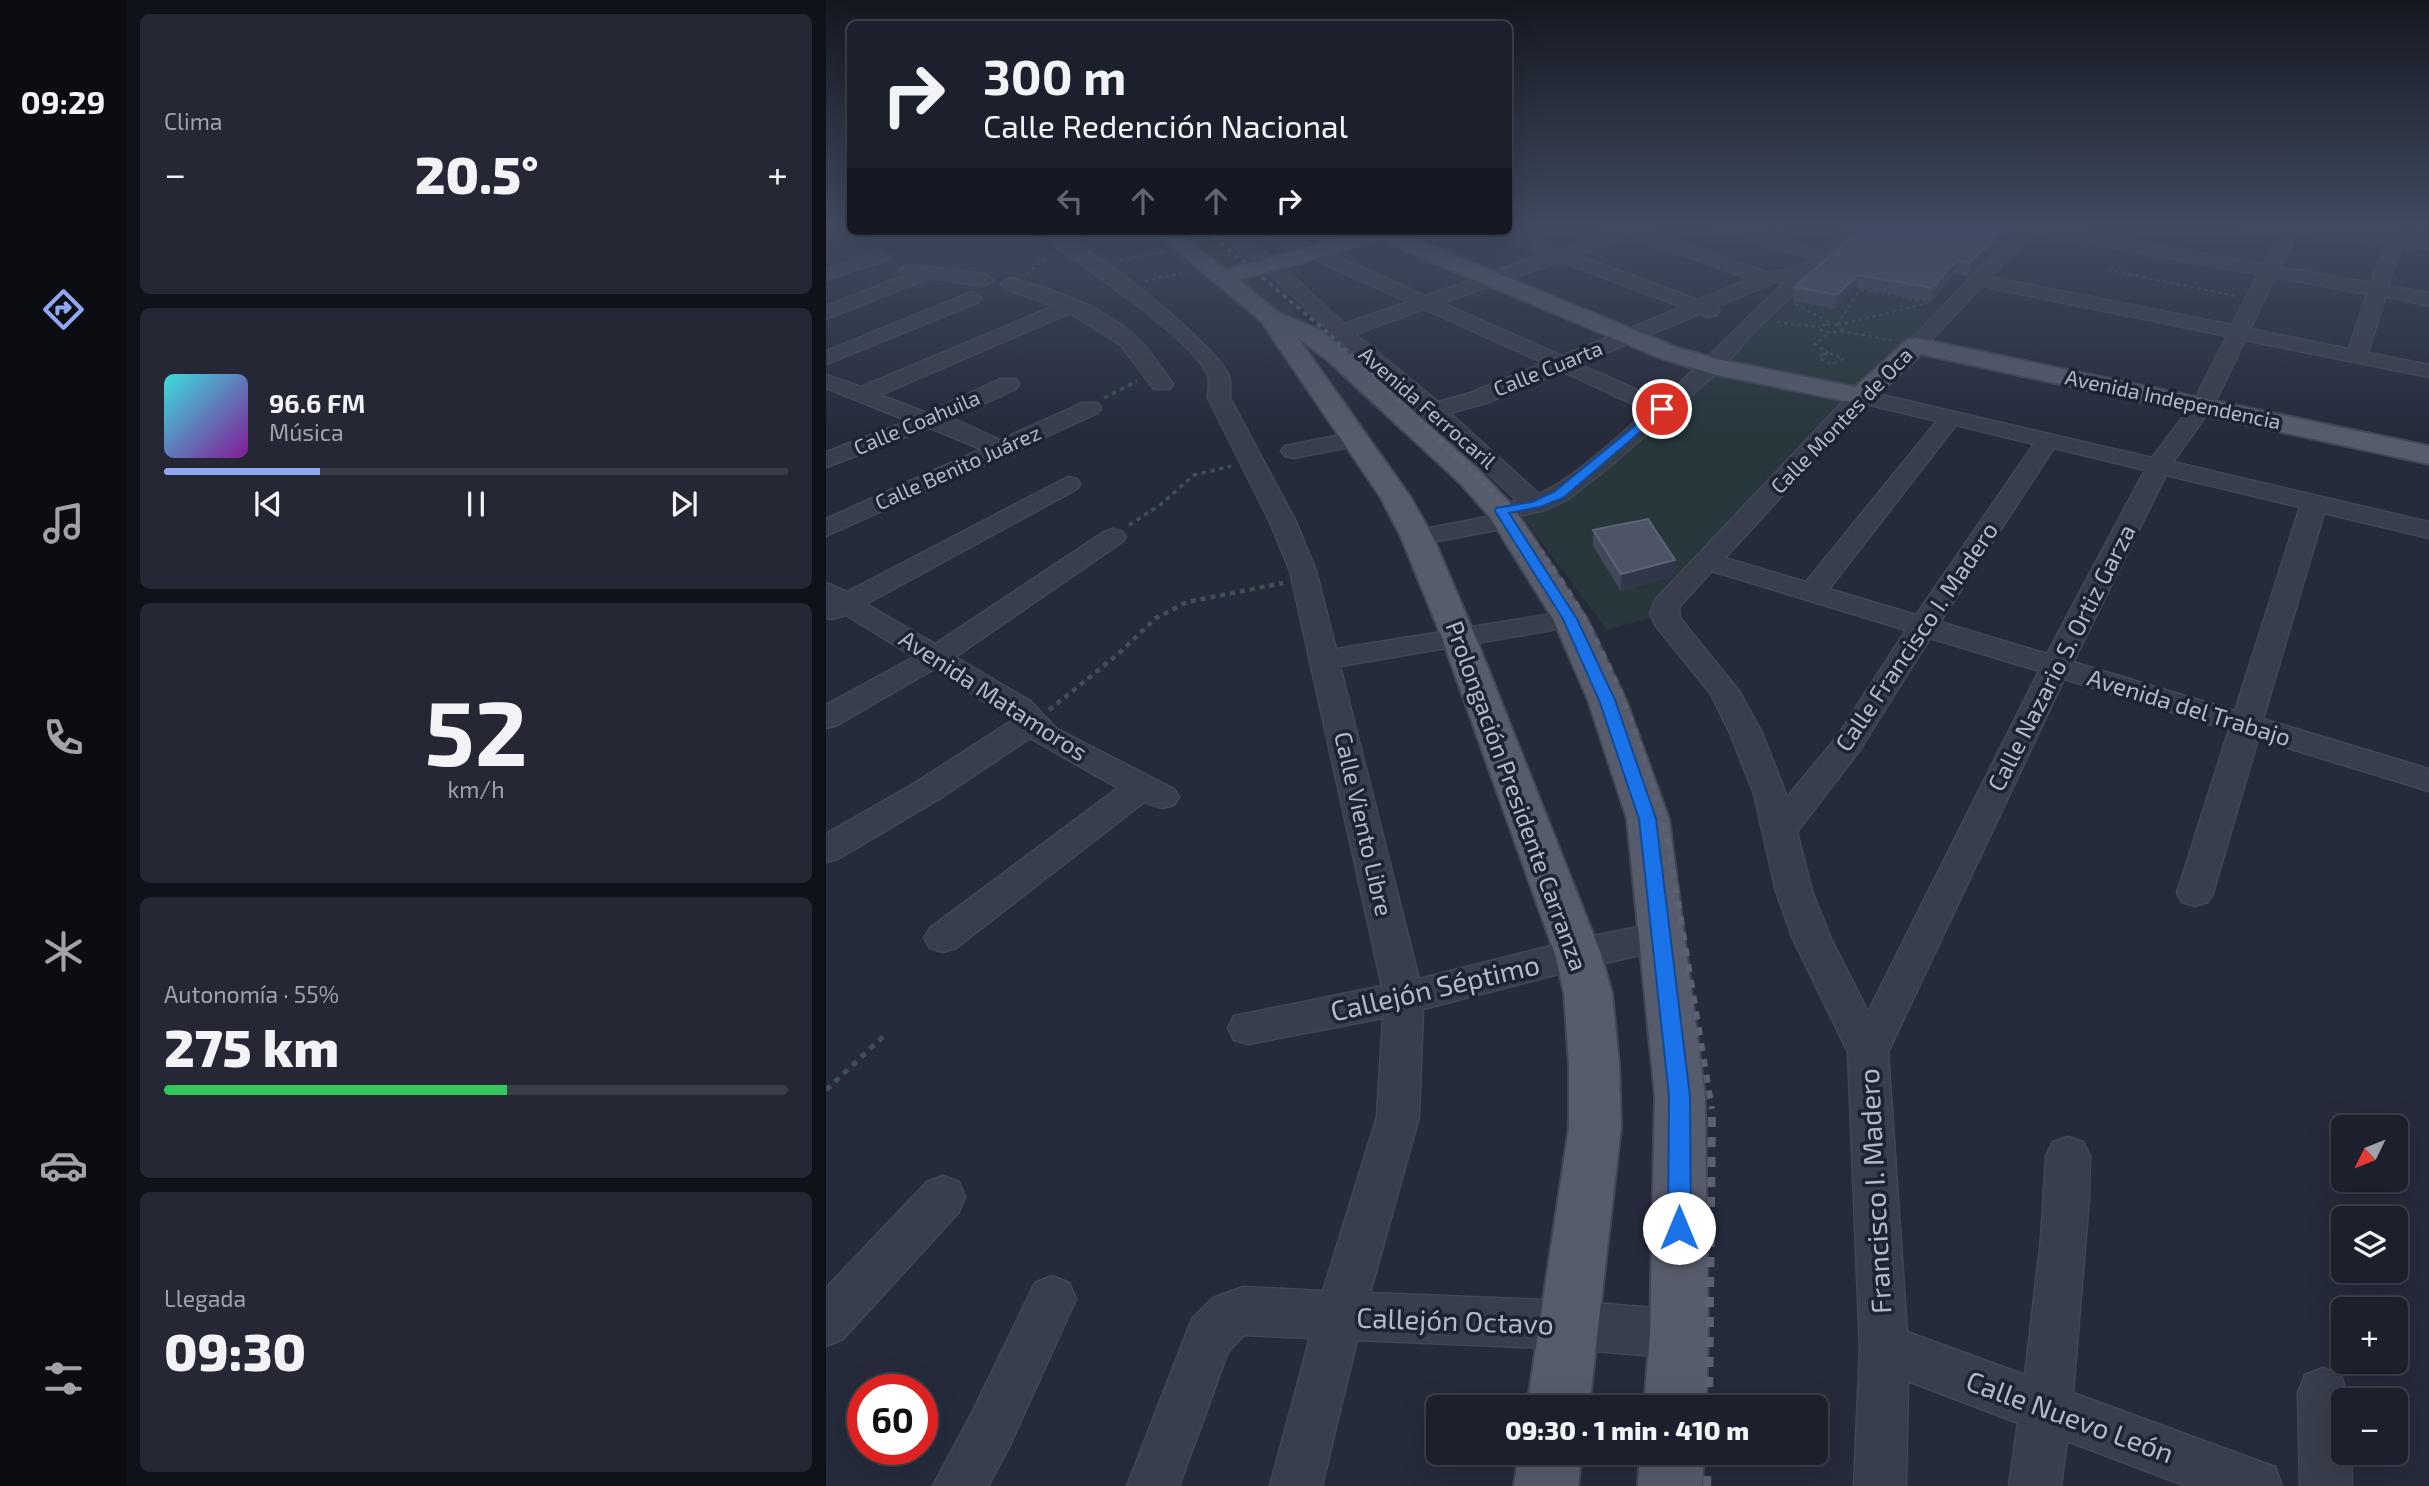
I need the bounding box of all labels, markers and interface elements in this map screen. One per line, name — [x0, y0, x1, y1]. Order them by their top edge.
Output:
text: 300 m — [983, 46, 1126, 105]
icon: right — [868, 49, 959, 140]
text: 09:29 — [21, 82, 105, 120]
text: Calle Redención Nacional — [983, 106, 1348, 144]
text: Clima — [164, 107, 222, 135]
text: 20.5° — [415, 142, 539, 204]
text: − — [164, 150, 186, 196]
text: + — [767, 150, 788, 196]
icon: left — [1051, 182, 1089, 220]
icon: ahead — [1124, 182, 1162, 220]
icon: ahead — [1197, 182, 1235, 220]
icon: right — [1270, 182, 1308, 220]
icon: directions — [39, 285, 88, 334]
street label: Calle Cuarta — [1489, 334, 1606, 401]
street label: Avenida Ferrocaril — [1355, 341, 1502, 474]
street label: Calle Montes de Oca — [1765, 342, 1917, 498]
street label: Avenida Independencia — [2063, 363, 2283, 434]
pin — [1632, 379, 1692, 439]
street label: Calle Coahuila — [850, 384, 983, 459]
text: 96.6 FM — [269, 387, 365, 418]
icon: arrive — [1643, 390, 1681, 428]
text: Música — [269, 418, 344, 446]
street label: Calle Benito Juárez — [871, 419, 1044, 514]
icon: previous — [249, 485, 287, 523]
icon: pause — [457, 485, 495, 523]
icon: next — [665, 485, 703, 523]
icon: music — [39, 499, 88, 548]
street label: Calle Francisco I. Madero — [1828, 516, 2003, 756]
street label: Calle Nazario S. Ortiz Garza — [1981, 519, 2141, 795]
street label: Prolongación Presidente Carranza — [1441, 617, 1594, 974]
street label: Avenida Matamoros — [894, 623, 1093, 766]
street label: Avenida del Trabajo — [2084, 662, 2295, 751]
text: 52 — [424, 675, 528, 784]
icon: phone — [39, 713, 88, 762]
street label: Calle Viento Libre — [1329, 729, 1400, 919]
text: km/h — [447, 775, 505, 803]
icon: climate — [39, 927, 88, 976]
street label: Callejón Séptimo — [1327, 946, 1543, 1028]
text: Autonomía · 55% — [164, 980, 339, 1008]
text: 275 km — [164, 1015, 339, 1077]
street label: Francisco I. Madero — [1851, 1067, 1897, 1315]
north arrow — [2331, 1115, 2408, 1192]
map controls — [2331, 1115, 2408, 1465]
icon: car — [39, 1141, 88, 1190]
position arrow — [1642, 1191, 1716, 1265]
button: layers — [2331, 1206, 2408, 1283]
text: Llegada — [164, 1284, 246, 1312]
button: + — [2331, 1297, 2408, 1374]
street label: Callejón Octavo — [1356, 1300, 1554, 1340]
text: 09:30 — [164, 1319, 306, 1381]
icon: filters — [39, 1354, 88, 1403]
street label: Calle Nuevo León — [1962, 1363, 2179, 1469]
speed limit sign: 60 — [847, 1374, 938, 1465]
button: − — [2331, 1388, 2408, 1465]
text: 09:30 · 1 min · 410 m — [1505, 1414, 1749, 1445]

